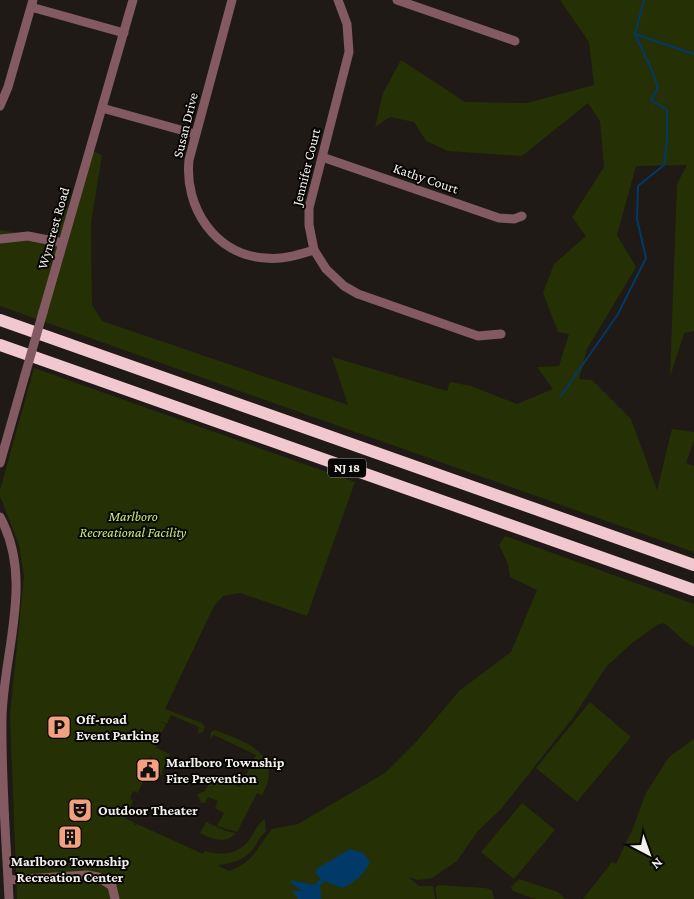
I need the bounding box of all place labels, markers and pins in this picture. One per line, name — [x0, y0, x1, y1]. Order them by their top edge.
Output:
place label: Off-road Event Parking — [76, 711, 159, 743]
parking icon: Off-road Event Parking — [46, 714, 72, 740]
place label: Marlboro Township Fire Prevention — [166, 754, 285, 786]
public building icon: Marlboro Township Fire Prevention — [135, 757, 161, 783]
theatre icon: Outdoor Theater — [67, 797, 93, 823]
place label: Outdoor Theater — [98, 802, 198, 818]
building icon: Marlboro Township Recreation Center — [57, 824, 83, 850]
place label: Marlboro Township Recreation Center — [11, 853, 130, 885]

